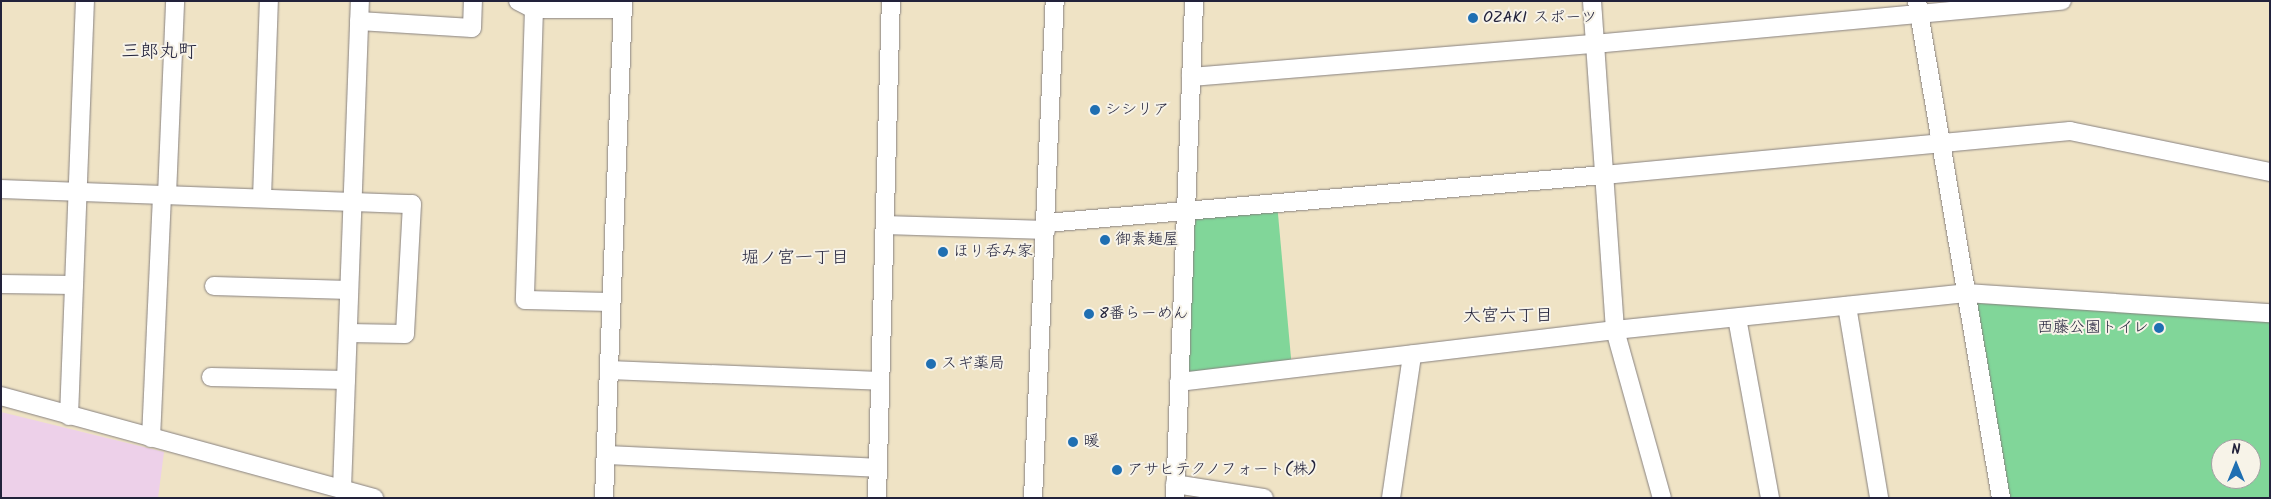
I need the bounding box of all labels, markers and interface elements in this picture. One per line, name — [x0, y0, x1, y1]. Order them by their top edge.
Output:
place label: OZAKI スポーツ — [1483, 8, 1597, 28]
marker: OZAKI スポーツ — [1467, 12, 1479, 24]
district label: 三郎丸町 — [121, 42, 197, 64]
place label: シシリア — [1105, 100, 1169, 120]
marker: シシリア — [1089, 104, 1101, 116]
place label: 御素麺屋 — [1115, 230, 1179, 250]
marker: 御素麺屋 — [1099, 234, 1111, 246]
place label: ほり呑み家 — [953, 242, 1033, 262]
marker: ほり呑み家 — [937, 246, 949, 258]
district label: 堀ノ宮一丁目 — [741, 248, 849, 270]
place label: 8番らーめん — [1099, 304, 1189, 324]
district label: 大宮六丁目 — [1463, 306, 1553, 328]
marker: 8番らーめん — [1083, 308, 1095, 320]
place label: 西藤公園トイレ — [2037, 318, 2149, 338]
marker: 西藤公園トイレ — [2153, 322, 2165, 334]
place label: スギ薬局 — [941, 354, 1005, 374]
marker: スギ薬局 — [925, 358, 937, 370]
place label: 暖 — [1083, 432, 1099, 452]
marker: 暖 — [1067, 436, 1079, 448]
north arrow — [2211, 439, 2261, 489]
text: N — [2232, 439, 2240, 461]
place label: アサヒテクノフォート(株) — [1127, 460, 1319, 480]
marker: アサヒテクノフォート(株) — [1111, 464, 1123, 476]

